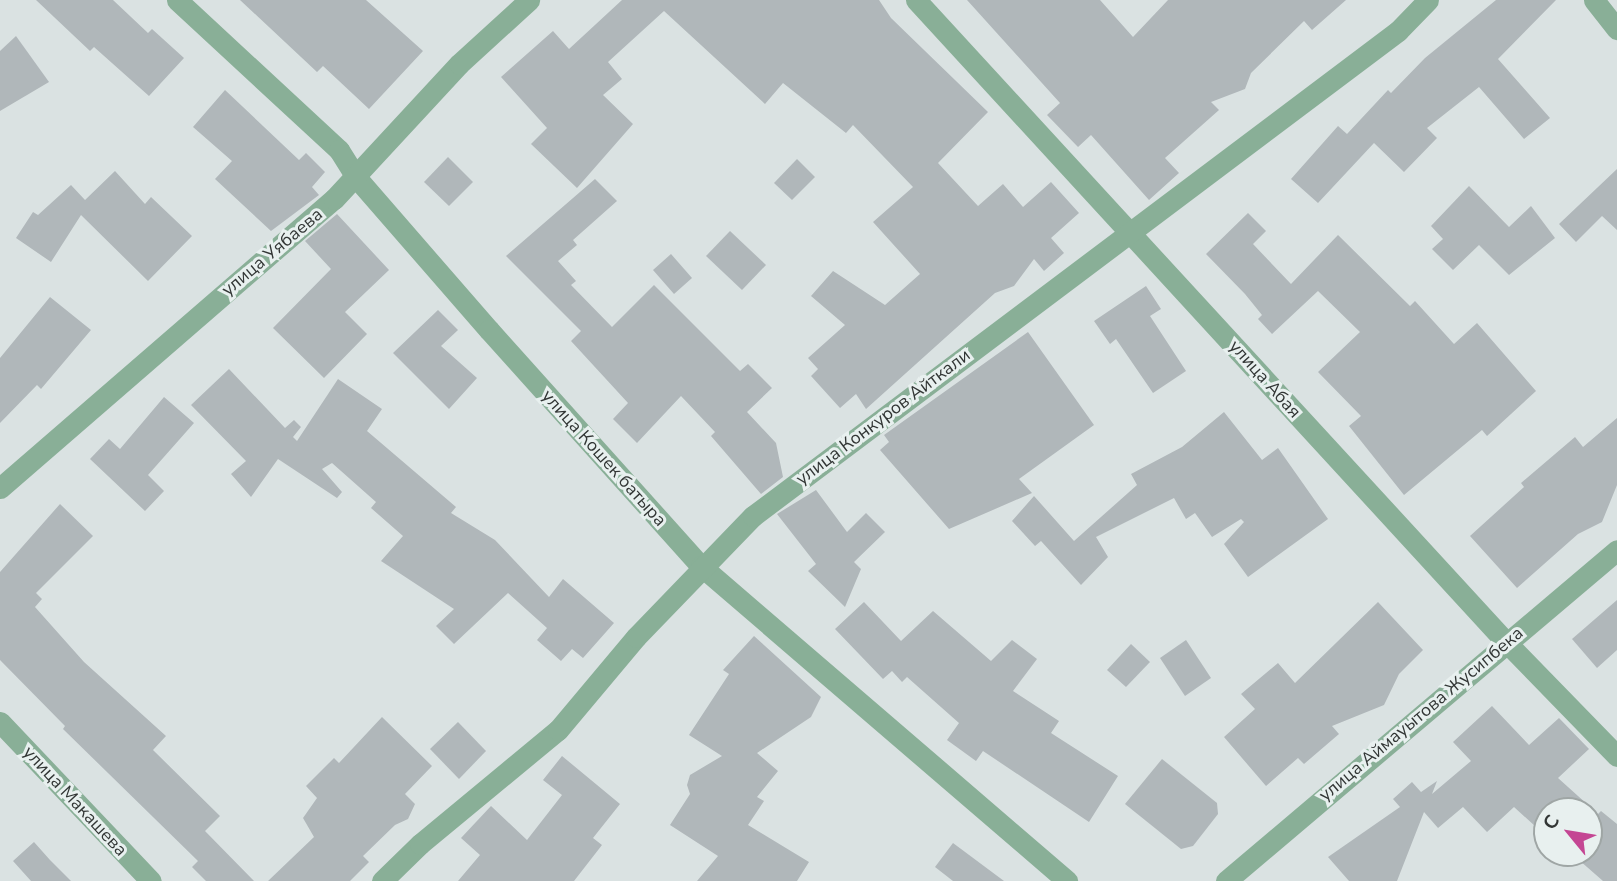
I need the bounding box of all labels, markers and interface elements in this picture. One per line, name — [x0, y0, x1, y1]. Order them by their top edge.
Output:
street label: улица Уябаева — [217, 203, 327, 301]
street label: улица Абая — [1224, 336, 1306, 422]
street label: улица Конкуров Айткали — [791, 344, 975, 490]
street label: улица Кошек батыра — [537, 385, 671, 531]
street label: улица Аймауытова Жусипбека — [1315, 622, 1527, 806]
street label: улица Макашева — [18, 741, 132, 861]
north arrow — [1533, 797, 1603, 867]
text: С — [1537, 810, 1566, 835]

